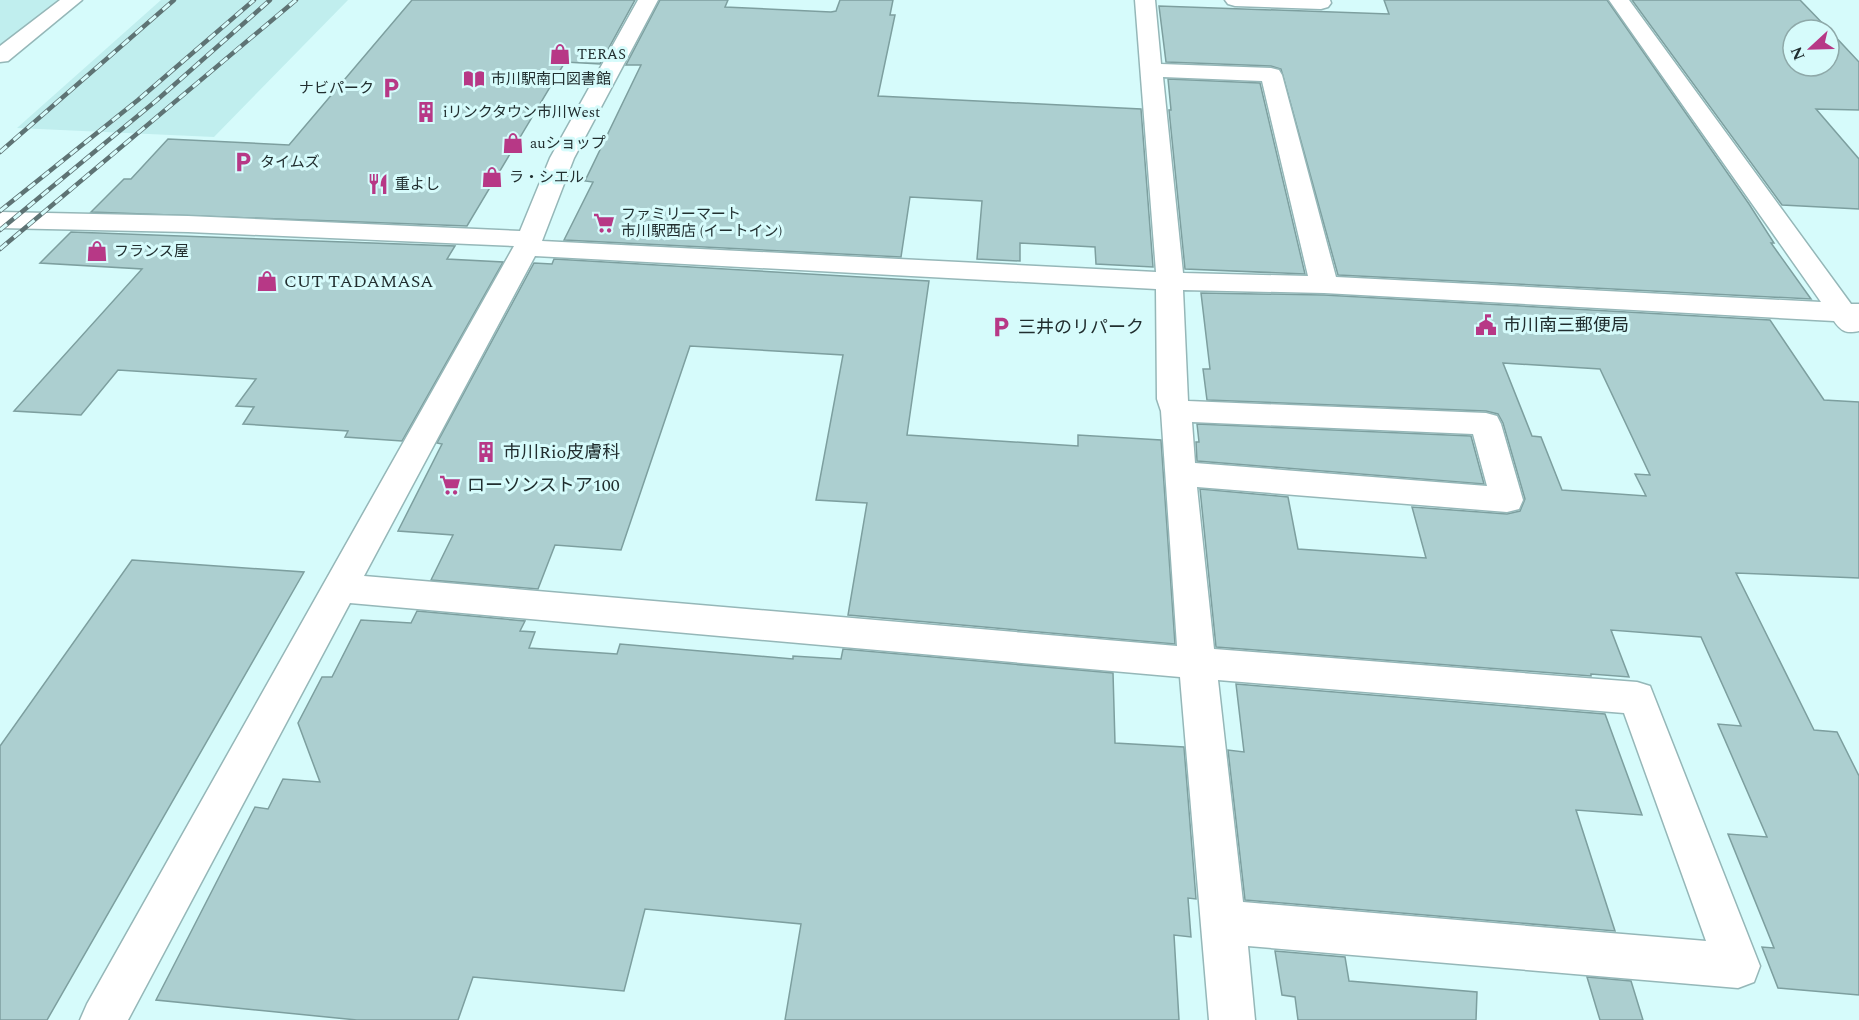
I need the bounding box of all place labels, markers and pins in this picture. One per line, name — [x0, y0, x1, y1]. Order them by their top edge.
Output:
shop icon: TERAS — [548, 42, 572, 66]
place label: TERAS — [577, 43, 626, 66]
library icon: 市川駅南口図書館 — [462, 67, 486, 91]
place label: 市川駅南口図書館 — [491, 68, 611, 91]
parking icon: ナビパーク — [379, 76, 403, 100]
place label: ナビパーク — [299, 77, 374, 100]
building icon: iリンクタウン市川West — [414, 100, 438, 124]
place label: iリンクタウン市川West — [443, 101, 600, 124]
shop icon: auショップ — [501, 131, 525, 155]
place label: auショップ — [530, 132, 606, 155]
parking icon: タイムズ — [231, 150, 255, 174]
place label: タイムズ — [260, 151, 320, 174]
shop icon: ラ・シエル — [480, 165, 504, 189]
place label: ラ・シエル — [509, 166, 584, 189]
restaurant icon: 重よし — [366, 172, 390, 196]
place label: 重よし — [395, 173, 440, 196]
place label: ファミリーマート 市川駅西店 (イートイン) — [621, 203, 782, 243]
supermarket icon: ファミリーマート 市川駅西店 (イートイン) — [592, 211, 616, 235]
shop icon: フランス屋 — [85, 239, 109, 263]
place label: フランス屋 — [114, 240, 189, 263]
place label: CUT TADAMASA — [284, 268, 434, 295]
shop icon: CUT TADAMASA — [255, 269, 279, 293]
place label: 市川南三郵便局 — [1503, 312, 1629, 339]
public building icon: 市川南三郵便局 — [1474, 313, 1498, 337]
place label: 三井のリパーク — [1018, 314, 1144, 341]
parking icon: 三井のリパーク — [989, 315, 1013, 339]
place label: 市川Rio皮膚科 — [503, 439, 620, 466]
building icon: 市川Rio皮膚科 — [474, 440, 498, 464]
place label: ローソンストア100 — [467, 472, 620, 499]
supermarket icon: ローソンストア100 — [438, 473, 462, 497]

